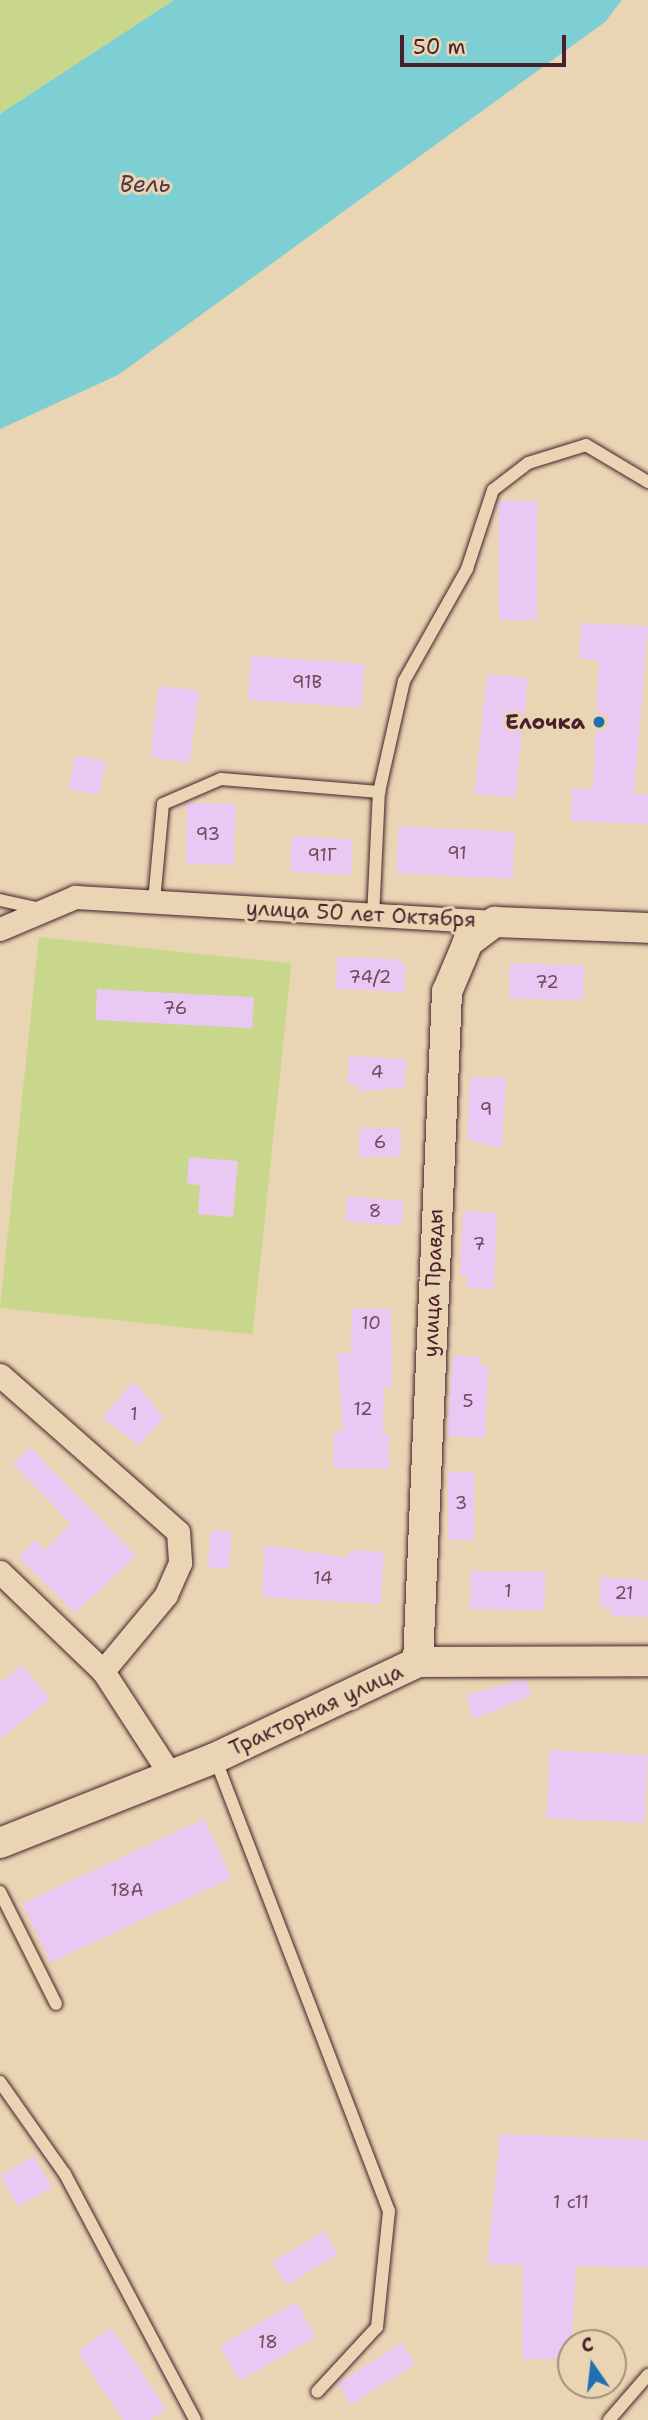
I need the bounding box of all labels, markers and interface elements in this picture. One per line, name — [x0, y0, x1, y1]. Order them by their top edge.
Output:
scale bar — [403, 21, 569, 65]
text: 50 m — [413, 33, 466, 61]
water label: Вель — [119, 170, 171, 198]
house number: 91В — [292, 671, 322, 693]
place label: Елочка — [505, 709, 585, 735]
marker: Елочка — [591, 714, 607, 730]
house number: 93 — [196, 823, 220, 845]
house number: 91 — [447, 842, 467, 864]
house number: 91Г — [307, 844, 337, 866]
street label: улица 50 лет Октября — [245, 895, 477, 933]
house number: 74/2 — [349, 966, 391, 988]
house number: 72 — [535, 971, 559, 993]
house number: 76 — [163, 997, 187, 1019]
house number: 4 — [371, 1061, 383, 1083]
house number: 9 — [480, 1098, 492, 1120]
house number: 6 — [374, 1131, 386, 1153]
house number: 8 — [369, 1200, 381, 1222]
street label: улица Правды — [418, 1208, 448, 1358]
house number: 7 — [473, 1233, 485, 1255]
house number: 10 — [361, 1312, 381, 1334]
house number: 5 — [462, 1390, 474, 1412]
house number: 12 — [353, 1398, 373, 1420]
house number: 1 — [130, 1403, 138, 1425]
house number: 3 — [455, 1492, 467, 1514]
house number: 14 — [313, 1567, 333, 1589]
house number: 1 — [504, 1580, 512, 1602]
house number: 21 — [614, 1582, 634, 1604]
street label: Тракторная улица — [225, 1659, 407, 1761]
house number: 18А — [111, 1879, 143, 1901]
house number: 1 с11 — [553, 2191, 589, 2213]
north arrow — [557, 2329, 627, 2399]
house number: 18 — [258, 2331, 278, 2353]
text: С — [579, 2332, 596, 2359]

